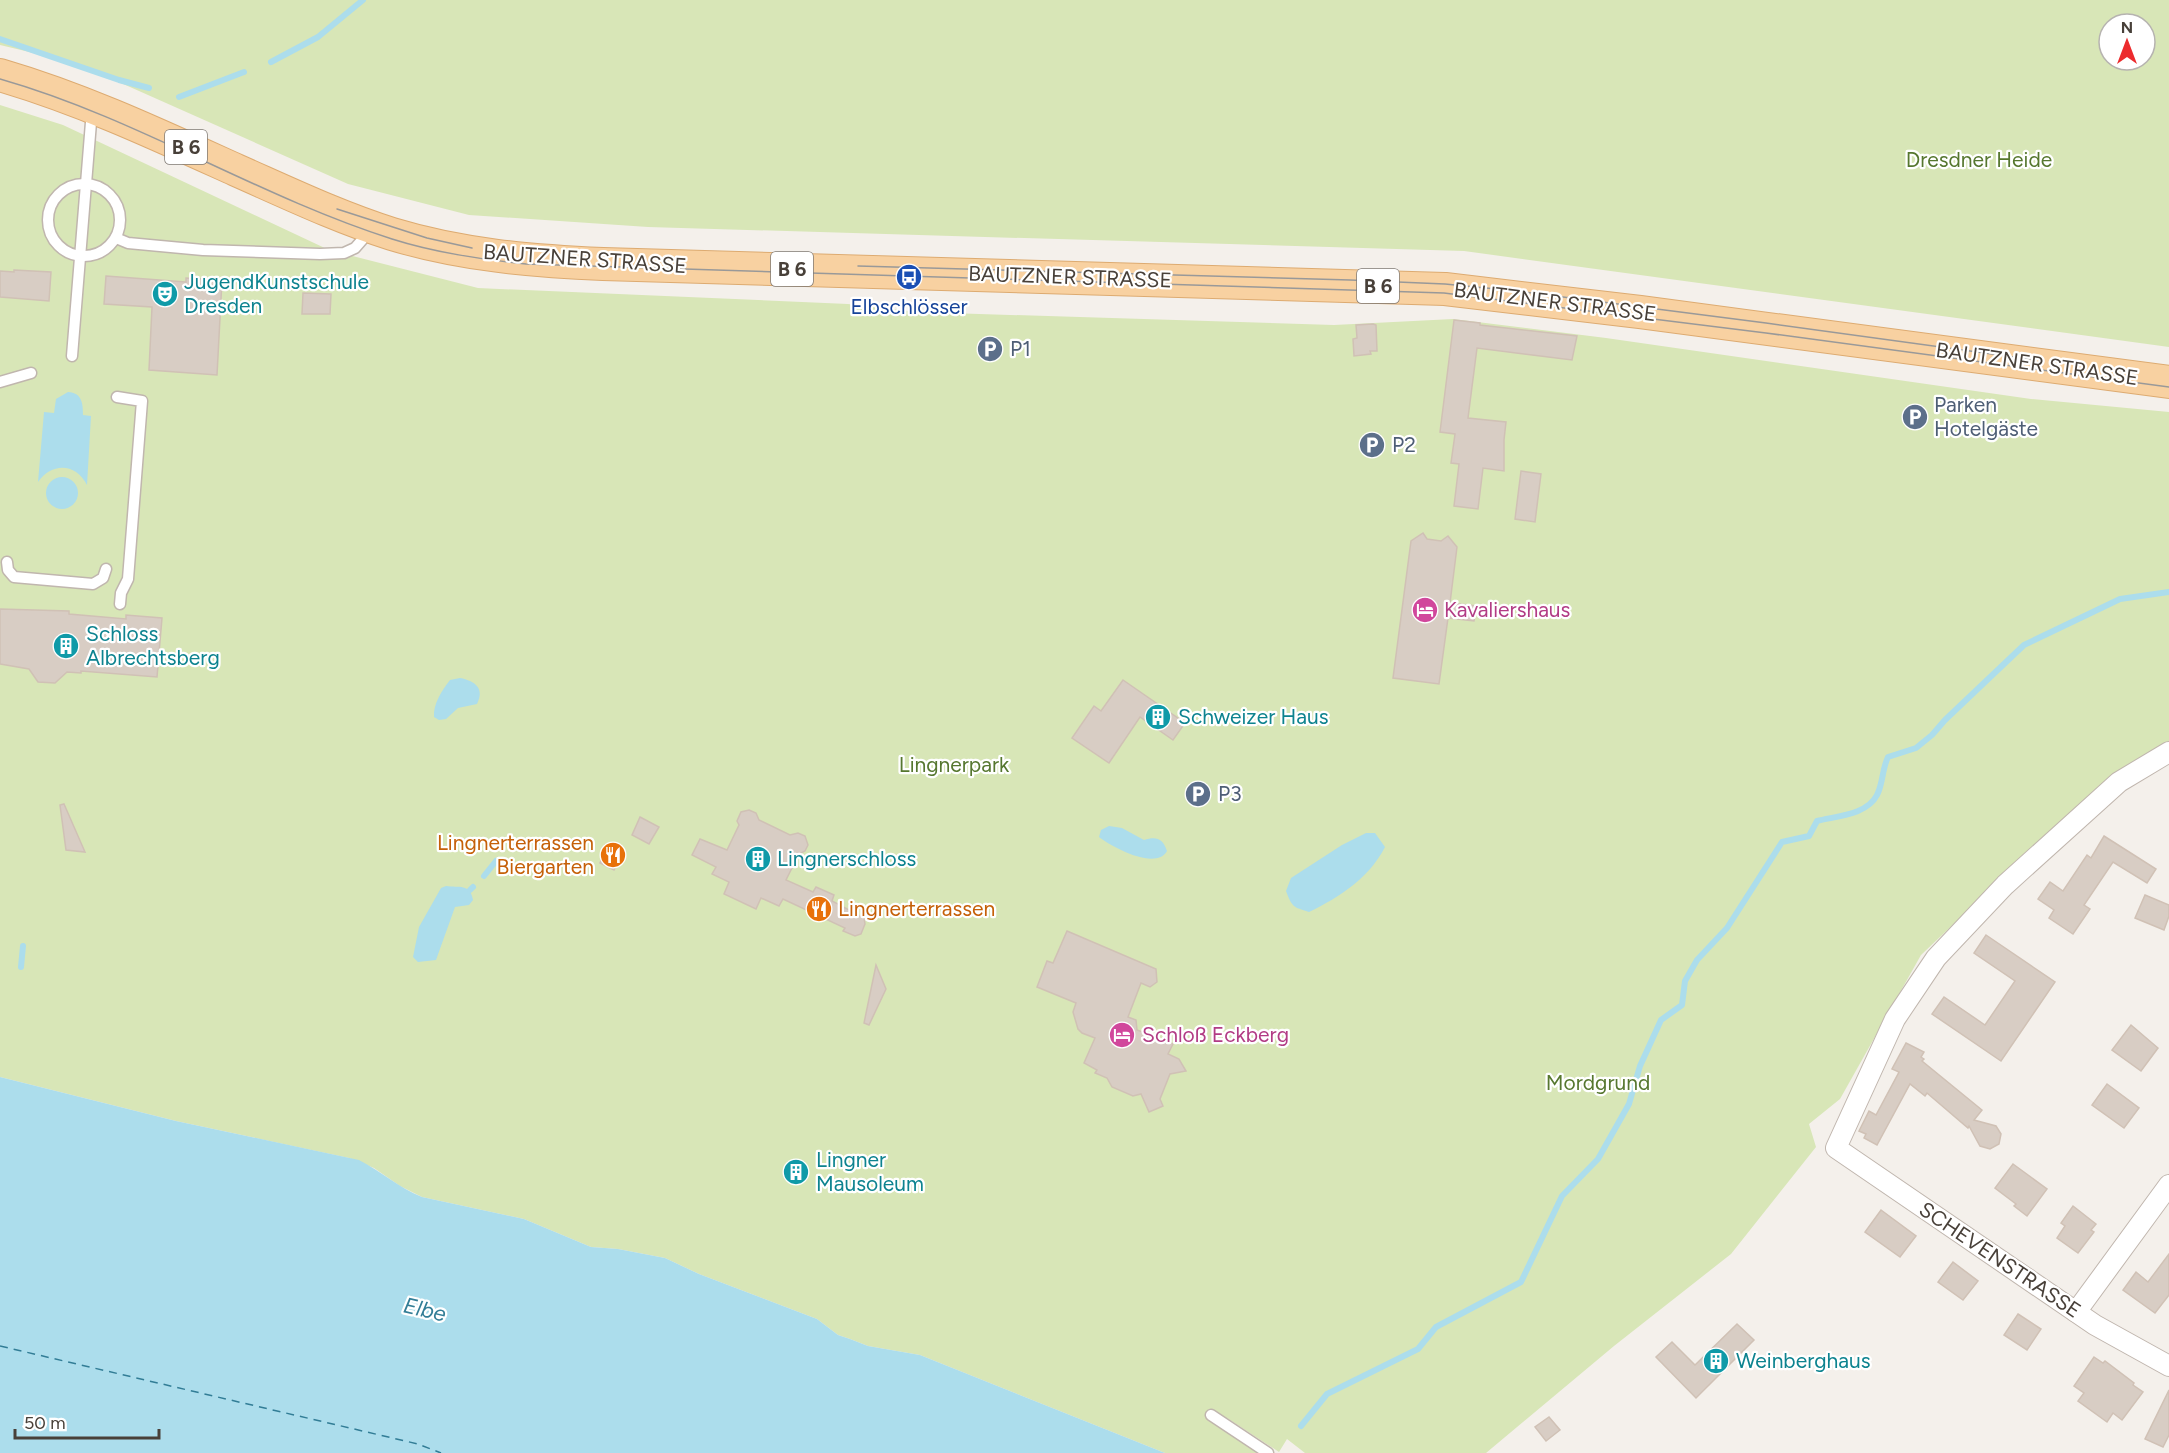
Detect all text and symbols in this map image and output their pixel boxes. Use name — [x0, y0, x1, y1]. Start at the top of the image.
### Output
north arrow — [2097, 12, 2157, 72]
text: N — [2121, 18, 2133, 37]
road number: B 6 — [165, 130, 207, 164]
park label: Dresdner Heide — [1906, 147, 2052, 172]
street label: BAUTZNER STRASSE — [482, 239, 688, 278]
road number: B 6 — [771, 252, 813, 286]
street label: BAUTZNER STRASSE — [968, 260, 1172, 293]
bus stop icon: Elbschlösser — [894, 262, 924, 292]
place label: JugendKunstschule Dresden — [184, 269, 369, 318]
road number: B 6 — [1357, 269, 1399, 303]
street label: BAUTZNER STRASSE — [1452, 277, 1658, 326]
theatre icon: JugendKunstschule Dresden — [150, 279, 180, 309]
place label: Elbschlösser — [850, 294, 968, 319]
parking icon: P1 — [975, 334, 1005, 364]
place label: P1 — [1010, 336, 1031, 361]
street label: BAUTZNER STRASSE — [1934, 337, 2140, 390]
place label: Parken Hotelgäste — [1934, 392, 2038, 441]
parking icon: Parken Hotelgäste — [1900, 402, 1930, 432]
parking icon: P2 — [1357, 430, 1387, 460]
place label: P2 — [1392, 432, 1416, 457]
hotel icon: Kavaliershaus — [1410, 595, 1440, 625]
place label: Kavaliershaus — [1444, 597, 1570, 622]
place label: Schloss Albrechtsberg — [86, 621, 220, 670]
building icon: Schloss Albrechtsberg — [51, 631, 81, 661]
building icon: Schweizer Haus — [1143, 702, 1173, 732]
place label: Schweizer Haus — [1178, 704, 1328, 729]
park label: Lingnerpark — [899, 752, 1010, 777]
parking icon: P3 — [1183, 779, 1213, 809]
place label: P3 — [1218, 781, 1242, 806]
place label: Lingnerterrassen Biergarten — [437, 830, 594, 879]
restaurant icon: Lingnerterrassen Biergarten — [598, 840, 628, 870]
building icon: Lingnerschloss — [743, 844, 773, 874]
place label: Lingnerschloss — [777, 846, 916, 871]
restaurant icon: Lingnerterrassen — [804, 894, 834, 924]
place label: Lingnerterrassen — [838, 896, 995, 921]
hotel icon: Schloß Eckberg — [1107, 1020, 1137, 1050]
place label: Schloß Eckberg — [1142, 1022, 1289, 1047]
park label: Mordgrund — [1546, 1070, 1650, 1095]
place label: Lingner Mausoleum — [816, 1147, 924, 1196]
building icon: Lingner Mausoleum — [781, 1157, 811, 1187]
street label: SCHEVENSTRASSE — [1915, 1196, 2086, 1323]
water label: Elbe — [401, 1292, 449, 1327]
building icon: Weinberghaus — [1701, 1346, 1731, 1376]
place label: Weinberghaus — [1736, 1348, 1871, 1373]
scale bar — [15, 1402, 159, 1440]
text: 50 m — [24, 1412, 66, 1434]

